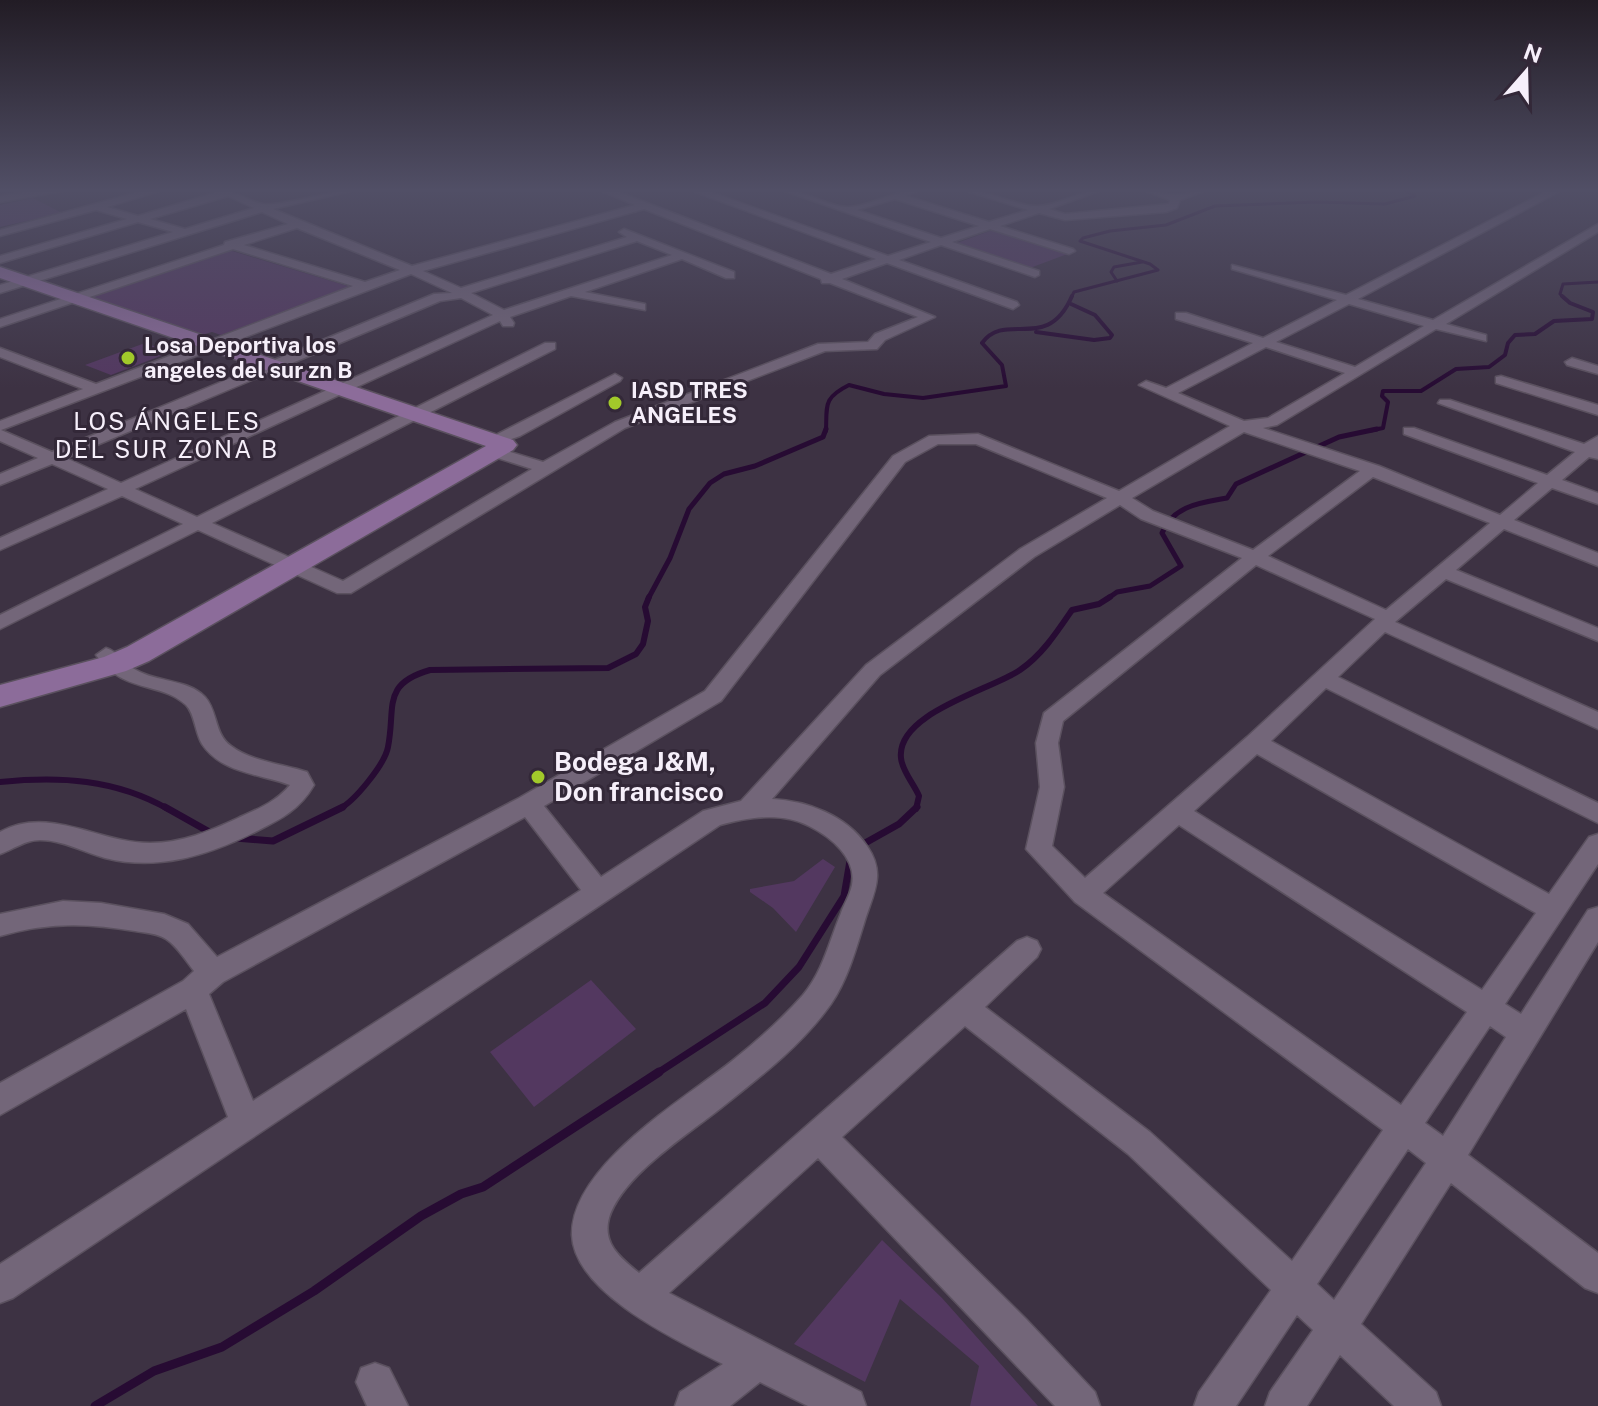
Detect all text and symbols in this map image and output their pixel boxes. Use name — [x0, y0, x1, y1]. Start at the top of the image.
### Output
north arrow — [1486, 32, 1566, 112]
text: N — [1520, 38, 1545, 68]
place label: Losa Deportiva los angeles del sur zn B — [144, 332, 352, 383]
marker: Losa Deportiva los angeles del sur zn B — [119, 349, 137, 367]
place label: IASD TRES ANGELES — [631, 377, 748, 428]
marker: IASD TRES ANGELES — [606, 394, 624, 412]
district label: LOS ÁNGELES DEL SUR ZONA B — [55, 407, 279, 463]
place label: Bodega J&M, Don francisco — [554, 746, 724, 807]
marker: Bodega J&M, Don francisco — [529, 768, 547, 786]

